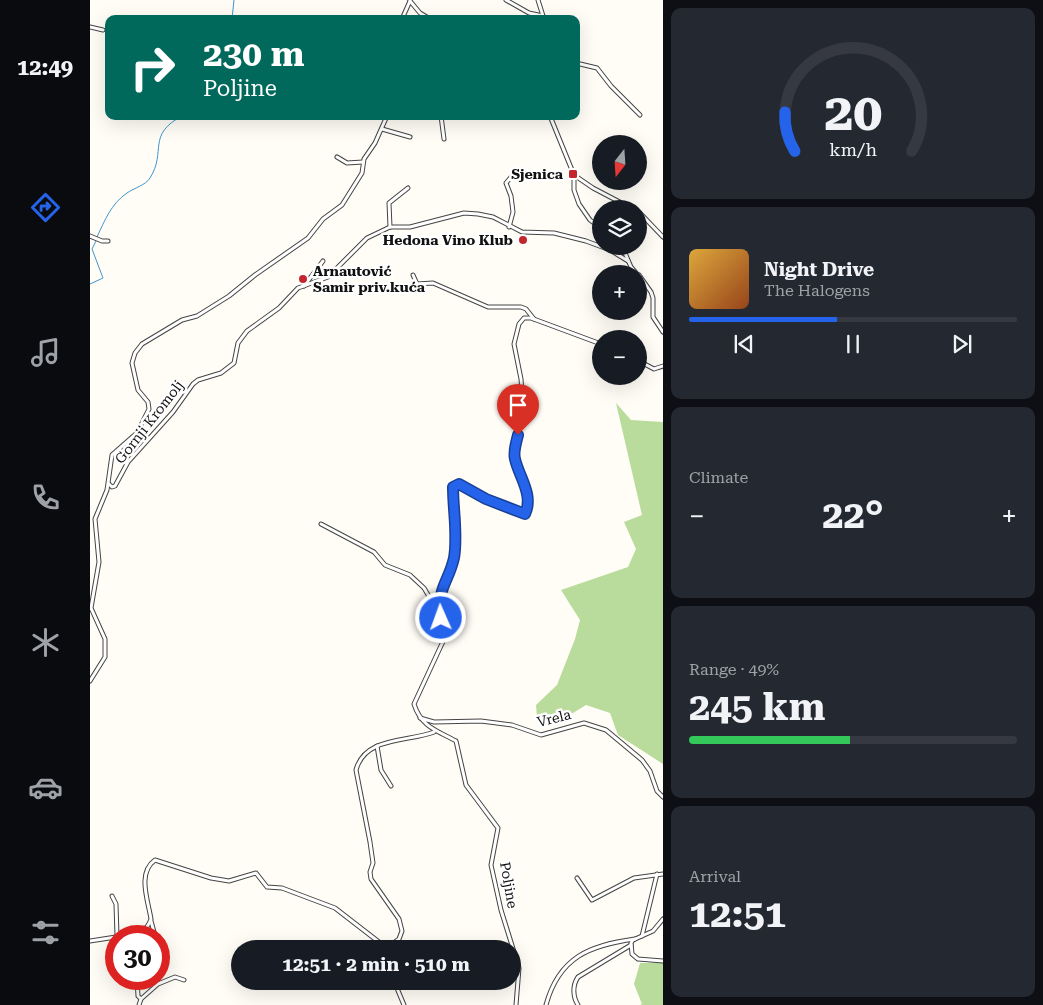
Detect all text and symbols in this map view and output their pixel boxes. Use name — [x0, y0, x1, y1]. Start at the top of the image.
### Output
text: 230 m — [203, 34, 304, 75]
icon: right — [120, 35, 185, 100]
text: 12:49 — [17, 55, 73, 80]
text: Poljine — [203, 76, 277, 101]
text: 20 — [824, 82, 882, 143]
north arrow — [592, 135, 648, 190]
map controls — [592, 135, 647, 385]
text: km/h — [829, 139, 877, 160]
place label: Sjenica — [511, 166, 564, 182]
marker: Sjenica — [567, 168, 579, 180]
icon: directions — [28, 190, 63, 225]
button: layers — [592, 200, 647, 255]
place label: Hedona Vino Klub — [383, 232, 513, 248]
marker: Hedona Vino Klub — [517, 234, 529, 246]
text: Night Drive — [764, 258, 874, 281]
place label: Arnautović Samir priv.kuća — [313, 263, 426, 295]
button: + — [592, 265, 647, 320]
marker: Arnautović Samir priv.kuća — [297, 273, 309, 285]
text: The Halogens — [764, 281, 870, 300]
button: − — [592, 330, 647, 385]
icon: previous — [730, 330, 758, 358]
icon: pause — [839, 330, 867, 358]
icon: next — [948, 330, 976, 358]
icon: music — [28, 335, 63, 370]
street label: Gornji Kromolj — [112, 377, 186, 467]
pin — [497, 384, 539, 435]
icon: arrive — [504, 391, 532, 419]
text: Climate — [689, 468, 748, 487]
icon: phone — [28, 480, 63, 515]
text: 22° — [822, 493, 884, 537]
text: − — [689, 500, 705, 533]
text: + — [1001, 500, 1017, 533]
position arrow — [414, 591, 466, 643]
icon: climate — [28, 625, 63, 660]
text: Range · 49% — [689, 660, 779, 679]
text: 245 km — [689, 685, 825, 729]
street label: Vrela — [535, 706, 573, 730]
icon: car — [28, 770, 63, 805]
street label: Poljine — [497, 860, 521, 910]
text: Arrival — [689, 867, 741, 886]
text: 12:51 — [689, 892, 786, 936]
icon: filters — [28, 915, 63, 950]
speed limit sign: 30 — [105, 925, 170, 990]
text: 12:51 · 2 min · 510 m — [282, 953, 470, 976]

